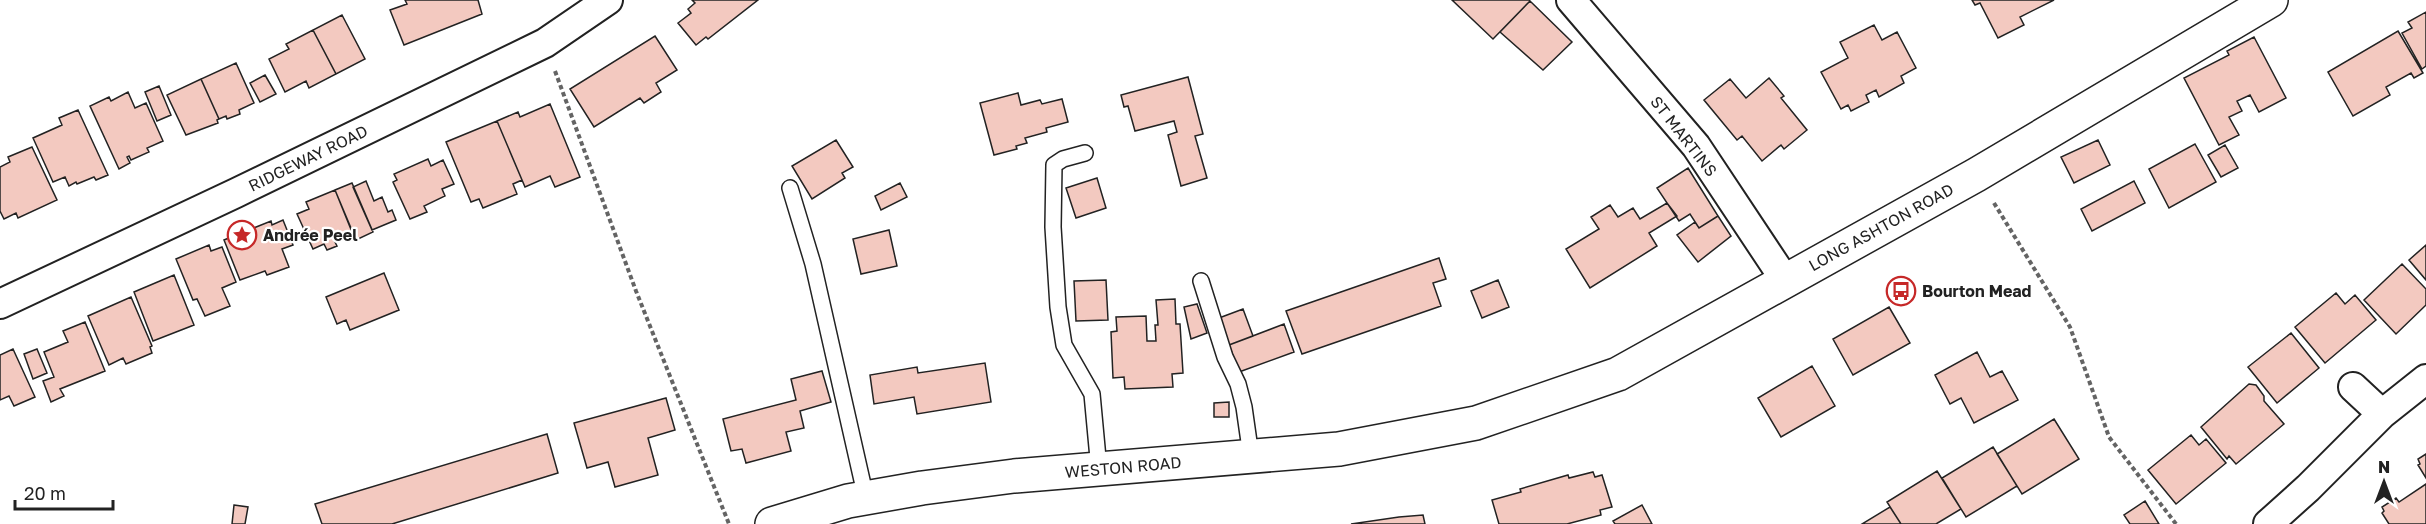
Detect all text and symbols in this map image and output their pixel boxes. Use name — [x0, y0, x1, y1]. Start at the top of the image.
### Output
street label: ST MARTINS — [1646, 92, 1722, 180]
street label: RIDGEWAY ROAD — [245, 120, 371, 196]
street label: LONG ASHTON ROAD — [1805, 179, 1957, 275]
place icon: Andrée Peel — [226, 219, 258, 251]
place label: Andrée Peel — [263, 225, 358, 245]
bus stop icon: Bourton Mead — [1885, 275, 1917, 307]
place label: Bourton Mead — [1922, 281, 2032, 301]
street label: WESTON ROAD — [1064, 452, 1182, 482]
north arrow — [2354, 452, 2414, 512]
text: N — [2378, 457, 2390, 477]
scale bar — [15, 473, 112, 511]
text: 20 m — [24, 482, 66, 504]

